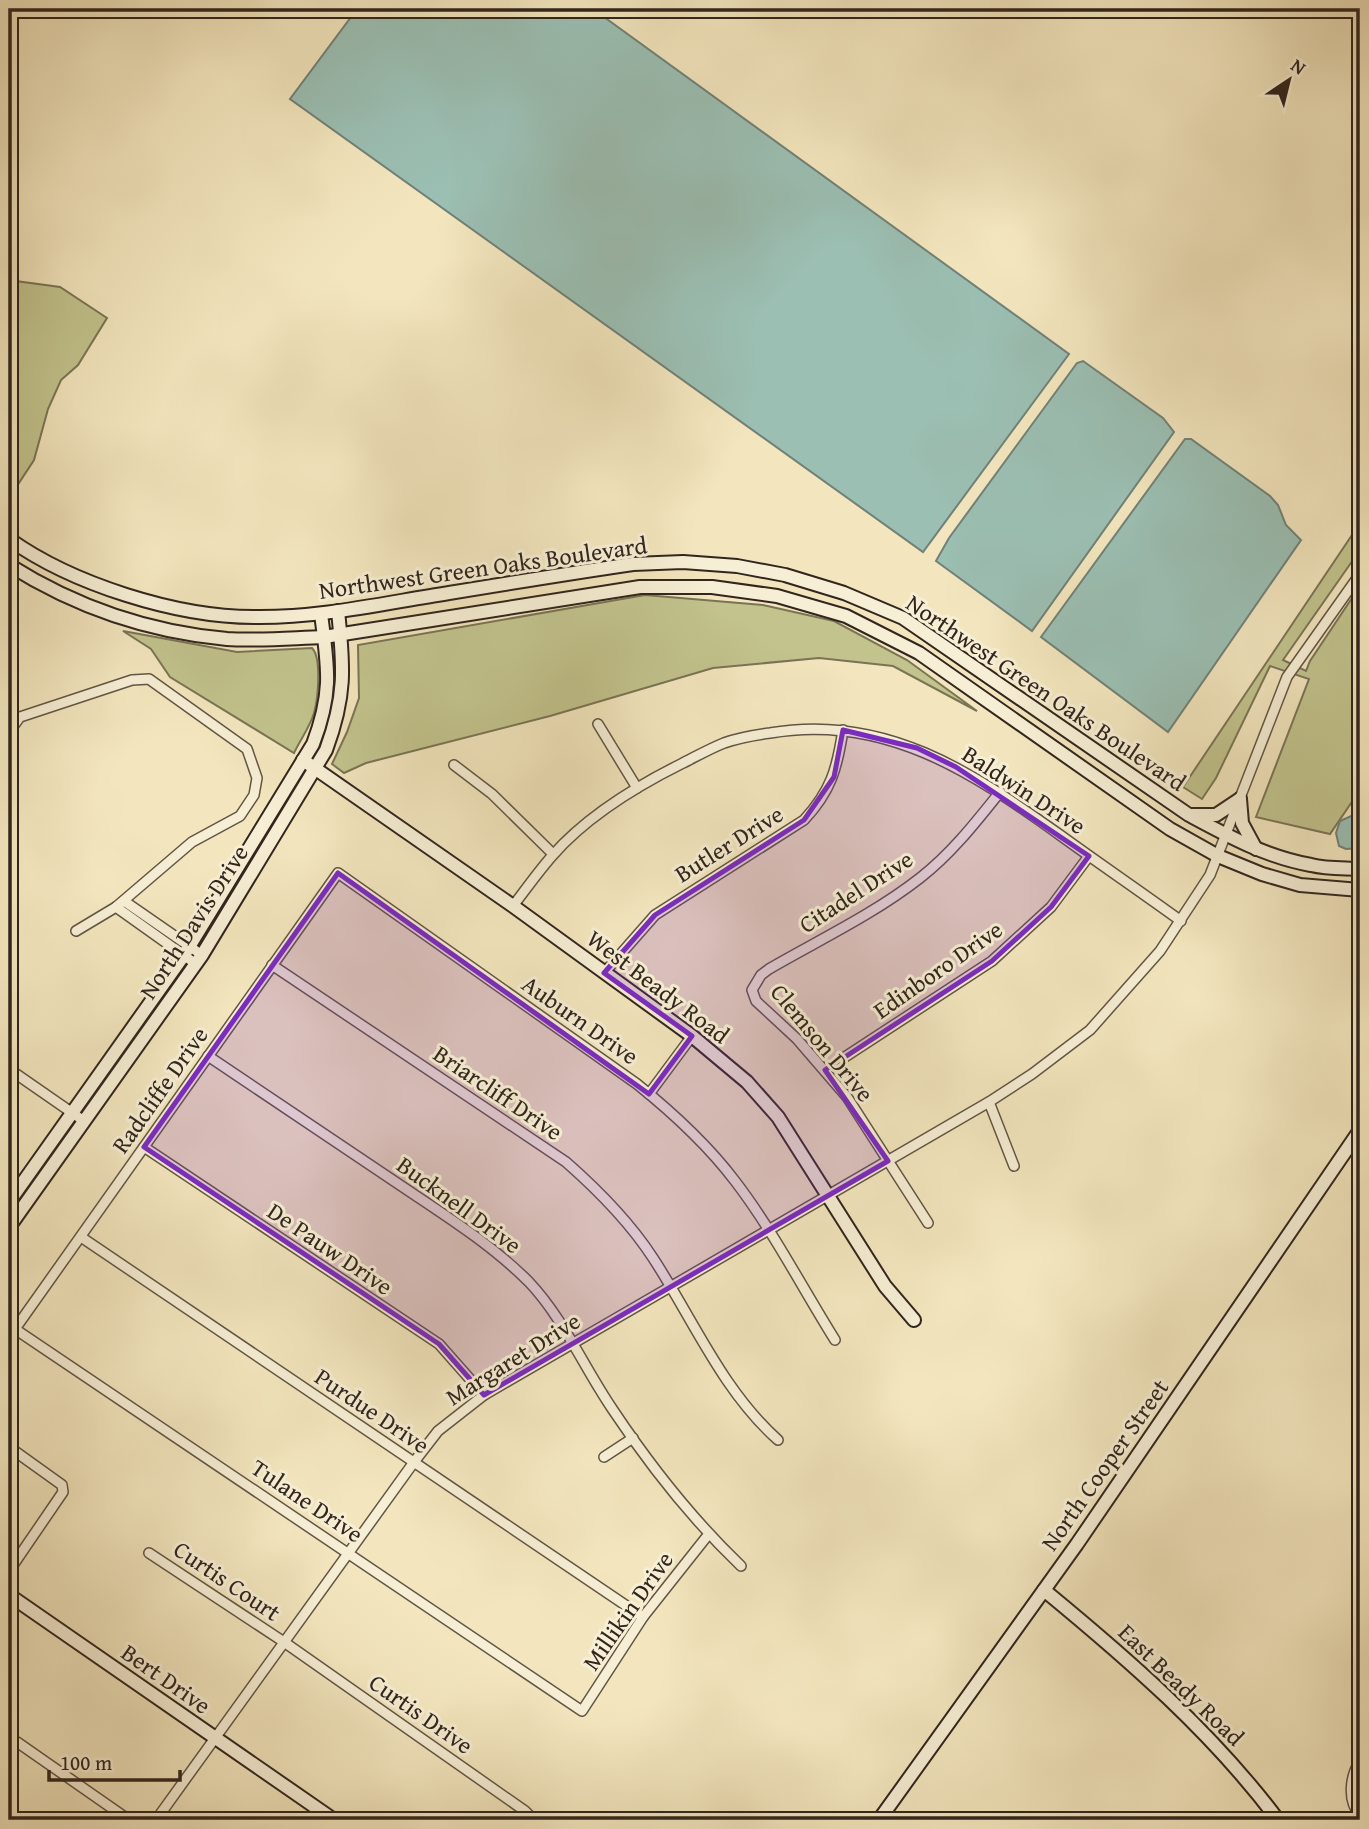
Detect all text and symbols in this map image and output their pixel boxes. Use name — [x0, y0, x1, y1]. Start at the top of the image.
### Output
north arrow — [1254, 46, 1324, 116]
text: N — [1286, 51, 1312, 81]
street label: Northwest Green Oaks Boulevard — [317, 527, 649, 608]
street label: Northwest Green Oaks Boulevard — [899, 586, 1193, 800]
street label: Baldwin Drive — [956, 737, 1093, 843]
street label: Butler Drive — [668, 796, 790, 891]
street label: North Davis Drive — [130, 838, 257, 1006]
street label: Citadel Drive — [792, 842, 920, 942]
street label: Edinboro Drive — [866, 912, 1009, 1027]
street label: West Beady Road — [580, 921, 737, 1052]
street label: Auburn Drive — [515, 966, 646, 1073]
street label: Clemson Drive — [762, 976, 882, 1109]
street label: Radcliffe Drive — [103, 1019, 216, 1160]
street label: Briarcliff Drive — [427, 1036, 570, 1149]
street label: Bucknell Drive — [390, 1147, 529, 1262]
street label: De Pauw Drive — [261, 1194, 400, 1304]
street label: Margaret Drive — [439, 1303, 587, 1414]
street label: Purdue Drive — [308, 1359, 437, 1462]
street label: North Cooper Street — [1032, 1371, 1177, 1558]
street label: Tulane Drive — [244, 1450, 370, 1551]
street label: Curtis Court — [167, 1532, 288, 1630]
street label: Millikin Drive — [574, 1544, 682, 1677]
street label: East Beady Road — [1110, 1615, 1252, 1754]
street label: Bert Drive — [114, 1635, 218, 1722]
street label: Curtis Drive — [362, 1665, 480, 1762]
scale bar — [49, 1738, 180, 1782]
text: 100 m — [60, 1747, 112, 1778]

